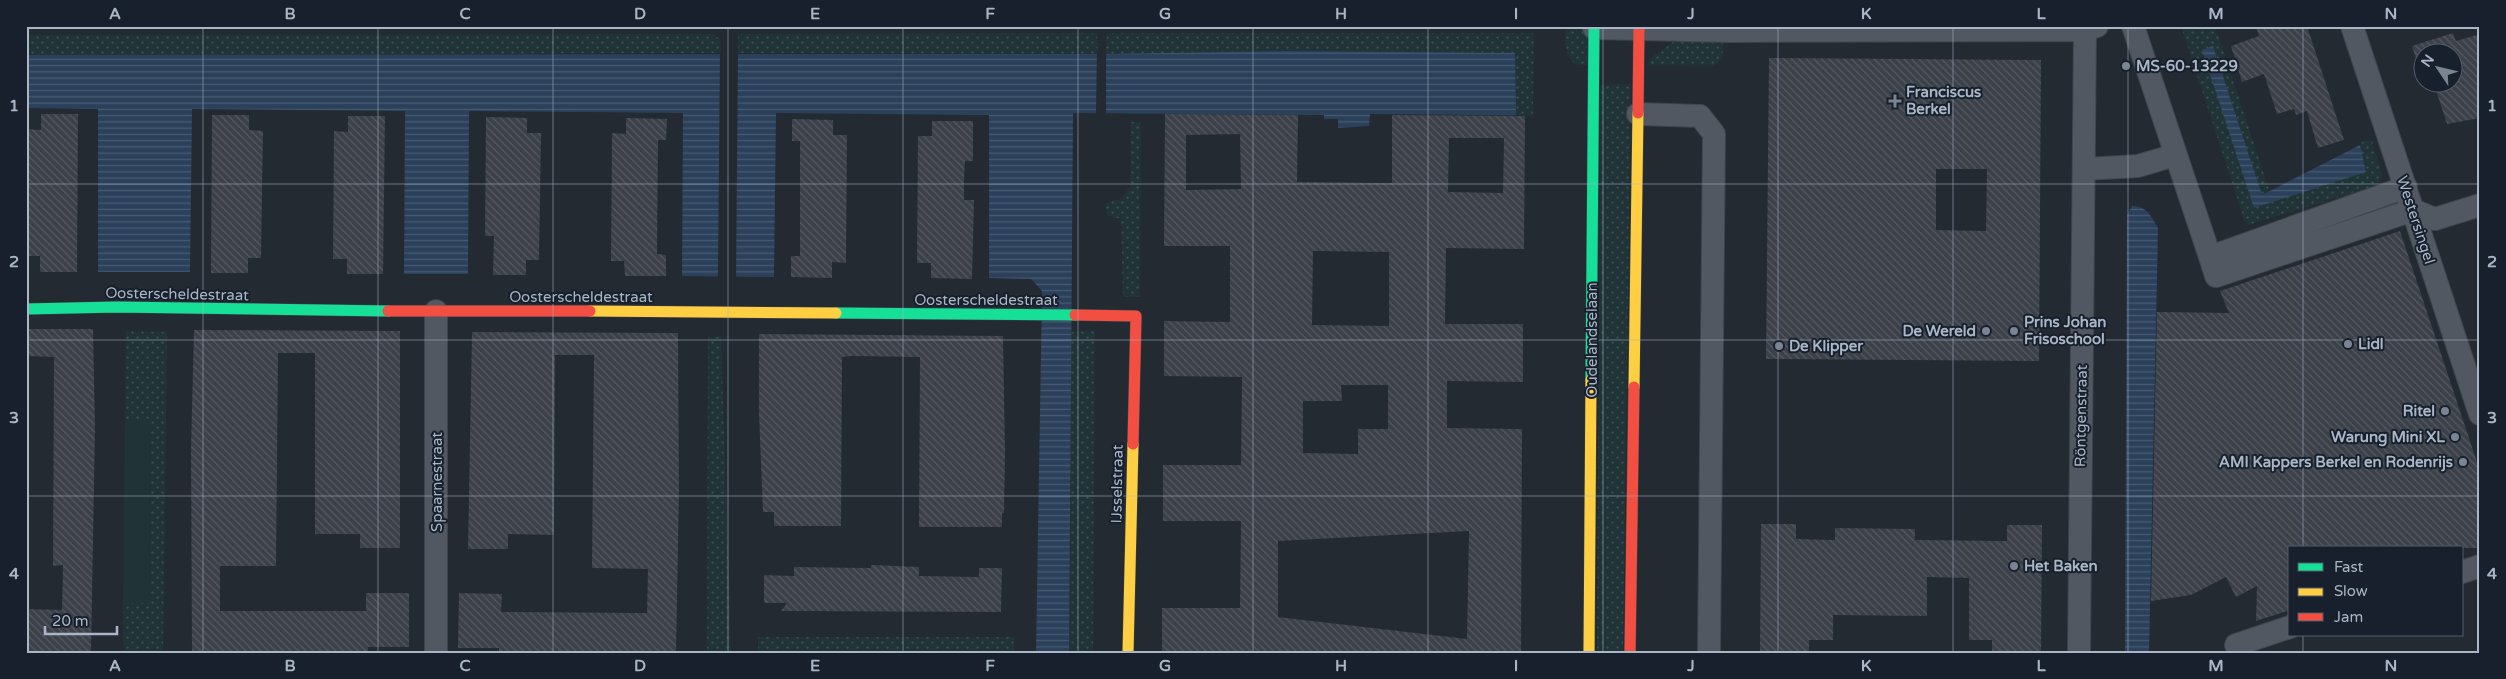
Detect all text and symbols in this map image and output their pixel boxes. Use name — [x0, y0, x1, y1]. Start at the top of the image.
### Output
text: A — [109, 4, 121, 24]
text: B — [284, 4, 296, 24]
text: C — [459, 4, 471, 24]
text: D — [634, 4, 646, 24]
text: E — [810, 4, 820, 24]
text: F — [985, 4, 995, 24]
text: G — [1159, 4, 1171, 24]
text: H — [1335, 4, 1347, 24]
text: I — [1514, 4, 1518, 24]
text: J — [1686, 4, 1695, 24]
text: K — [1861, 4, 1872, 24]
text: L — [2036, 4, 2046, 24]
text: M — [2208, 4, 2224, 24]
text: N — [2385, 4, 2397, 24]
north arrow — [2414, 42, 2464, 92]
text: N — [2418, 51, 2438, 70]
place label: MS-60-13229 — [2136, 57, 2238, 75]
marker: MS-60-13229 — [2120, 60, 2132, 72]
place label: Franciscus Berkel — [1906, 83, 1981, 118]
marker: Franciscus Berkel — [1888, 94, 1902, 108]
text: 1 — [9, 96, 19, 116]
text: 1 — [2487, 96, 2497, 116]
street label: Westersingel — [2393, 174, 2439, 266]
text: 2 — [9, 252, 19, 272]
text: 2 — [2487, 252, 2497, 272]
street label: Oudelandselaan — [1583, 282, 1601, 398]
street label: Oosterscheldestraat — [105, 284, 249, 304]
street label: Oosterscheldestraat — [509, 288, 653, 306]
street label: Oosterscheldestraat — [914, 291, 1058, 309]
place label: Prins Johan Frisoschool — [2024, 313, 2107, 348]
place label: De Wereld — [1902, 322, 1976, 340]
marker: De Wereld — [1980, 325, 1992, 337]
marker: Prins Johan Frisoschool — [2008, 325, 2020, 337]
place label: Lidl — [2358, 335, 2384, 353]
place label: De Klipper — [1789, 337, 1863, 356]
marker: Lidl — [2342, 338, 2354, 350]
marker: De Klipper — [1773, 340, 1785, 352]
street label: Röntgenstraat — [2071, 364, 2091, 467]
place label: Ritel — [2403, 402, 2435, 420]
marker: Ritel — [2439, 405, 2451, 417]
text: 3 — [9, 408, 19, 428]
text: 3 — [2487, 408, 2497, 428]
place label: Warung Mini XL — [2331, 428, 2445, 447]
marker: Warung Mini XL — [2449, 431, 2461, 443]
street label: Spaarnestraat — [428, 432, 446, 532]
street label: IJsselstraat — [1107, 444, 1127, 524]
place label: AMI Kappers Berkel en Rodenrijs — [2219, 453, 2453, 472]
marker: AMI Kappers Berkel en Rodenrijs — [2457, 456, 2469, 468]
legend — [2288, 546, 2464, 636]
place label: Het Baken — [2024, 557, 2098, 575]
text: Fast — [2334, 558, 2364, 576]
marker: Het Baken — [2008, 560, 2020, 572]
text: 4 — [9, 564, 19, 584]
text: 4 — [2487, 564, 2497, 584]
text: Slow — [2334, 582, 2368, 600]
scale bar — [45, 604, 118, 636]
text: Jam — [2334, 608, 2363, 626]
text: 20 m — [52, 612, 89, 630]
text: A — [109, 656, 121, 676]
text: B — [284, 656, 296, 676]
text: C — [459, 656, 471, 676]
text: D — [634, 656, 646, 676]
text: E — [810, 656, 820, 676]
text: F — [985, 656, 995, 676]
text: G — [1159, 656, 1171, 676]
text: H — [1335, 656, 1347, 676]
text: I — [1514, 656, 1518, 676]
text: J — [1686, 656, 1695, 676]
text: K — [1861, 656, 1872, 676]
text: L — [2036, 656, 2046, 676]
text: M — [2208, 656, 2224, 676]
text: N — [2385, 656, 2397, 676]

